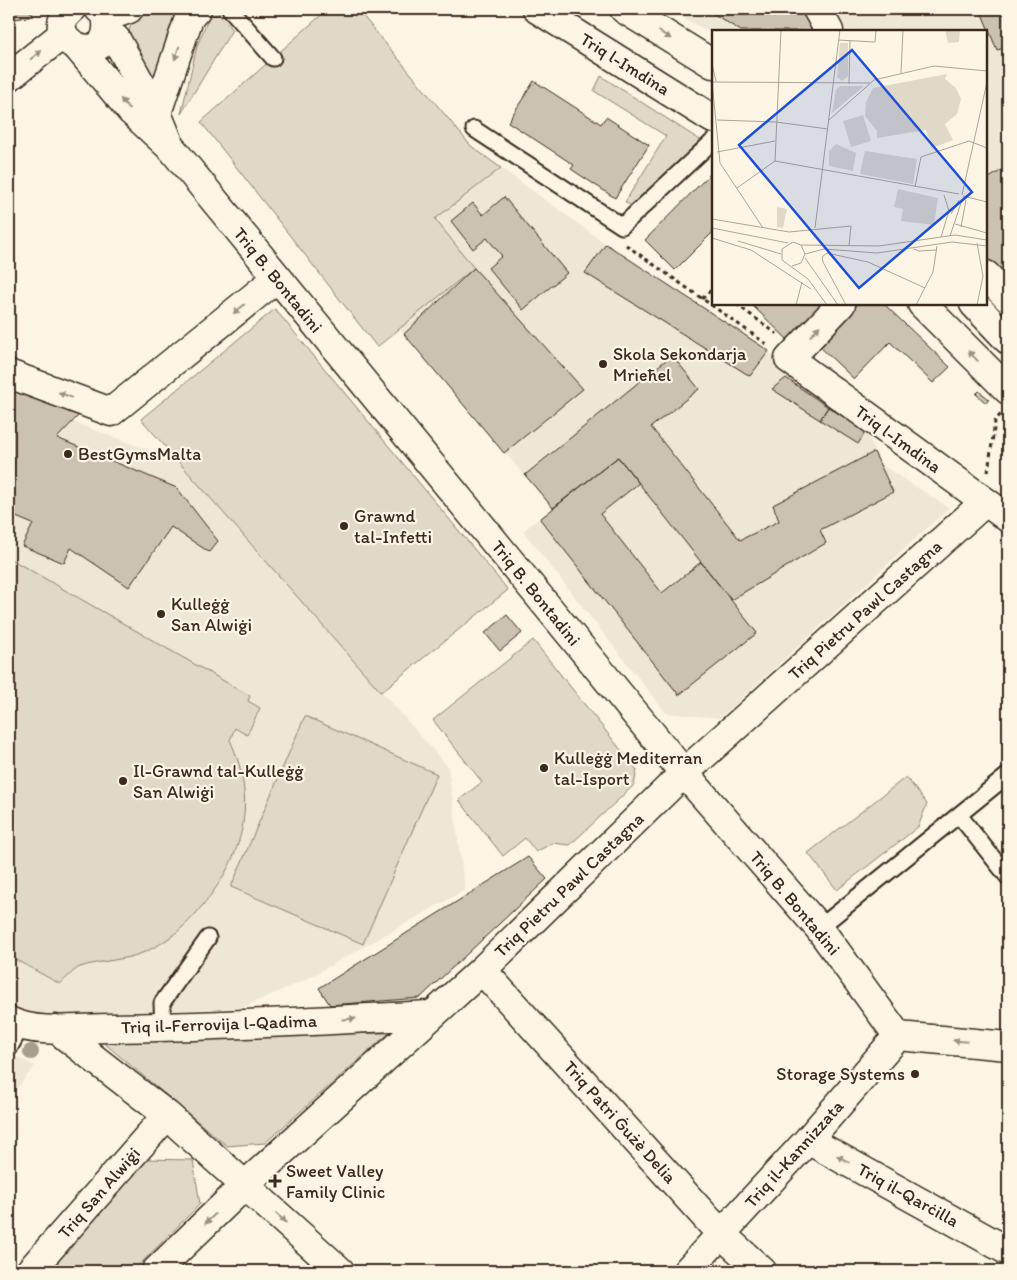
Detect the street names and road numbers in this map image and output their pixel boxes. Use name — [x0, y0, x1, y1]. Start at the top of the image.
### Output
street label: Triq l-Imdina — [576, 28, 674, 100]
street label: Triq B. Bontadini — [229, 223, 327, 337]
street label: Triq l-Imdina — [851, 400, 946, 478]
street label: Triq Pietru Pawl Castagna — [784, 535, 946, 685]
street label: Triq B. Bontadini — [487, 536, 585, 650]
street label: Triq Pietru Pawl Castagna — [490, 808, 648, 962]
street label: Triq B. Bontadini — [745, 846, 845, 960]
street label: Triq il-Ferrovija l-Qadima — [121, 1010, 318, 1038]
street label: Triq Patri Ġużè Delia — [559, 1056, 682, 1189]
street label: Triq il-Kannizzata — [740, 1095, 849, 1212]
street label: Triq San Alwiġi — [53, 1143, 145, 1243]
street label: Triq il-Qarċilla — [854, 1158, 963, 1232]

